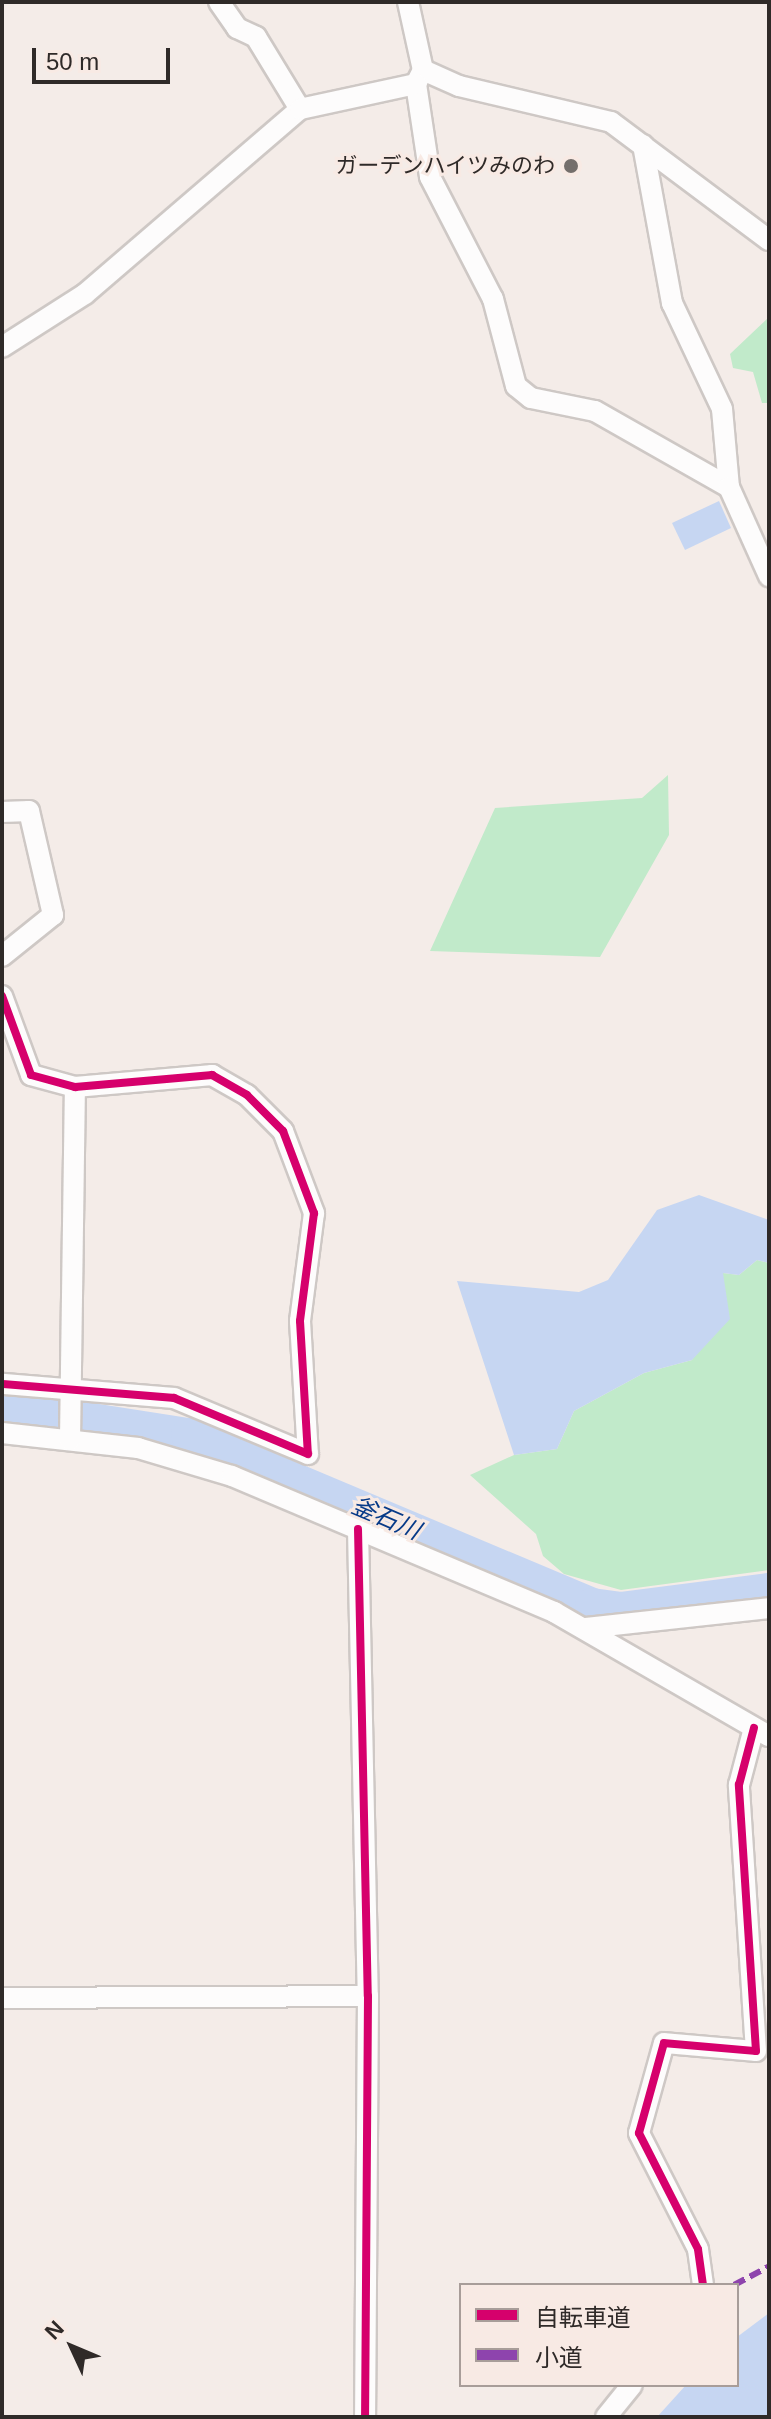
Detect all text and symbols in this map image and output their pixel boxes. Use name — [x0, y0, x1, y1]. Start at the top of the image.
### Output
scale bar — [36, 32, 174, 82]
text: 50 m — [46, 48, 99, 75]
place label: ガーデンハイツみのわ — [335, 153, 555, 179]
marker: ガーデンハイツみのわ — [562, 157, 580, 175]
water label: 釜石川 — [347, 1491, 425, 1545]
legend — [459, 2283, 739, 2387]
text: 自転車道 — [535, 2304, 631, 2331]
north arrow — [32, 2307, 112, 2387]
text: N — [40, 2316, 69, 2344]
text: 小道 — [535, 2344, 583, 2371]

